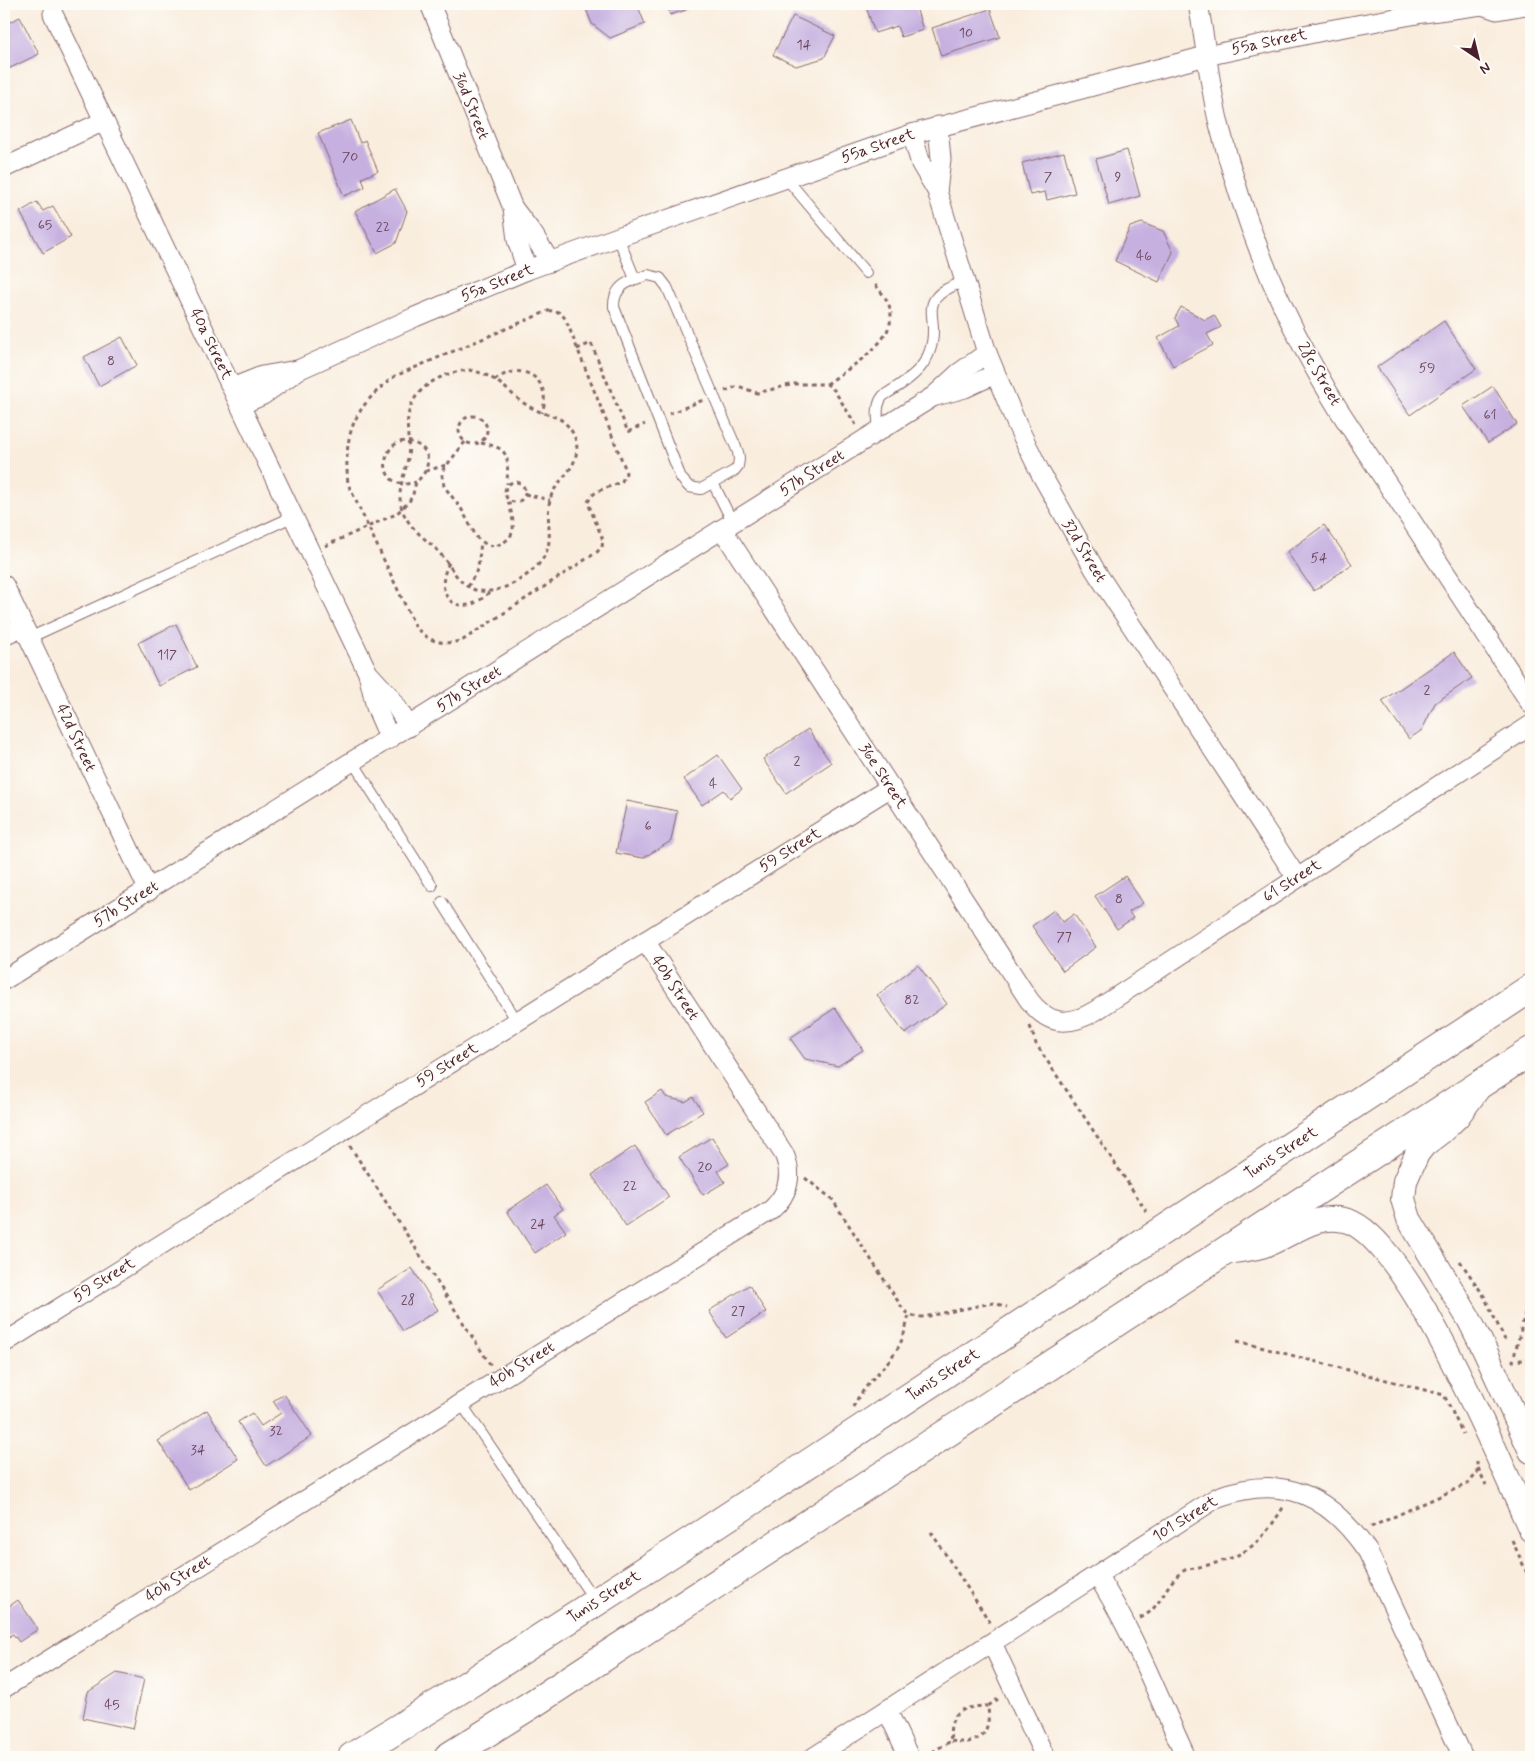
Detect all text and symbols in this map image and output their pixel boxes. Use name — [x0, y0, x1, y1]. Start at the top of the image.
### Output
house number: 10 — [959, 24, 973, 42]
street label: 55a Street — [1229, 24, 1309, 60]
north arrow — [1452, 32, 1502, 82]
house number: 14 — [797, 36, 812, 54]
text: N — [1476, 58, 1494, 78]
street label: 36d Street — [448, 69, 494, 143]
street label: 55a Street — [838, 123, 918, 168]
house number: 70 — [342, 148, 358, 166]
house number: 7 — [1044, 168, 1053, 186]
house number: 9 — [1115, 168, 1122, 186]
house number: 65 — [38, 216, 52, 234]
house number: 22 — [376, 218, 390, 236]
house number: 46 — [1136, 247, 1152, 265]
street label: 55a Street — [458, 259, 537, 307]
street label: 40a Street — [185, 305, 238, 384]
street label: 28c Street — [1292, 338, 1346, 410]
house number: 8 — [107, 352, 115, 370]
house number: 59 — [1419, 359, 1435, 377]
house number: 61 — [1483, 406, 1497, 424]
street label: 57b Street — [776, 445, 848, 501]
street label: 32d Street — [1057, 515, 1111, 587]
house number: 54 — [1311, 549, 1328, 567]
house number: 117 — [157, 646, 177, 664]
street label: 57b Street — [433, 661, 505, 717]
house number: 2 — [1424, 681, 1431, 699]
street label: 42d Street — [51, 701, 101, 775]
street label: 36e Street — [854, 739, 912, 813]
house number: 2 — [794, 752, 801, 770]
house number: 4 — [709, 775, 717, 793]
house number: 6 — [644, 817, 652, 835]
street label: 59 Street — [755, 822, 825, 877]
street label: 61 Street — [1259, 854, 1326, 908]
street label: 57b Street — [90, 876, 162, 932]
house number: 8 — [1115, 890, 1123, 908]
house number: 77 — [1056, 928, 1072, 946]
street label: 40b Street — [646, 951, 704, 1025]
house number: 82 — [904, 991, 920, 1009]
street label: 59 Street — [412, 1037, 482, 1092]
street label: Tunis Street — [1240, 1121, 1322, 1185]
house number: 20 — [698, 1158, 712, 1176]
house number: 22 — [623, 1177, 637, 1195]
house number: 24 — [530, 1215, 546, 1233]
street label: 59 Street — [69, 1252, 139, 1307]
house number: 28 — [401, 1291, 415, 1309]
house number: 27 — [731, 1302, 745, 1320]
street label: 40b Street — [485, 1337, 559, 1393]
street label: Tunis Street — [902, 1343, 984, 1407]
house number: 32 — [269, 1422, 283, 1440]
house number: 34 — [191, 1441, 206, 1459]
street label: 101 Street — [1149, 1491, 1222, 1547]
street label: 40b Street — [141, 1551, 215, 1607]
street label: Tunis Street — [563, 1565, 645, 1629]
house number: 45 — [104, 1696, 120, 1714]

